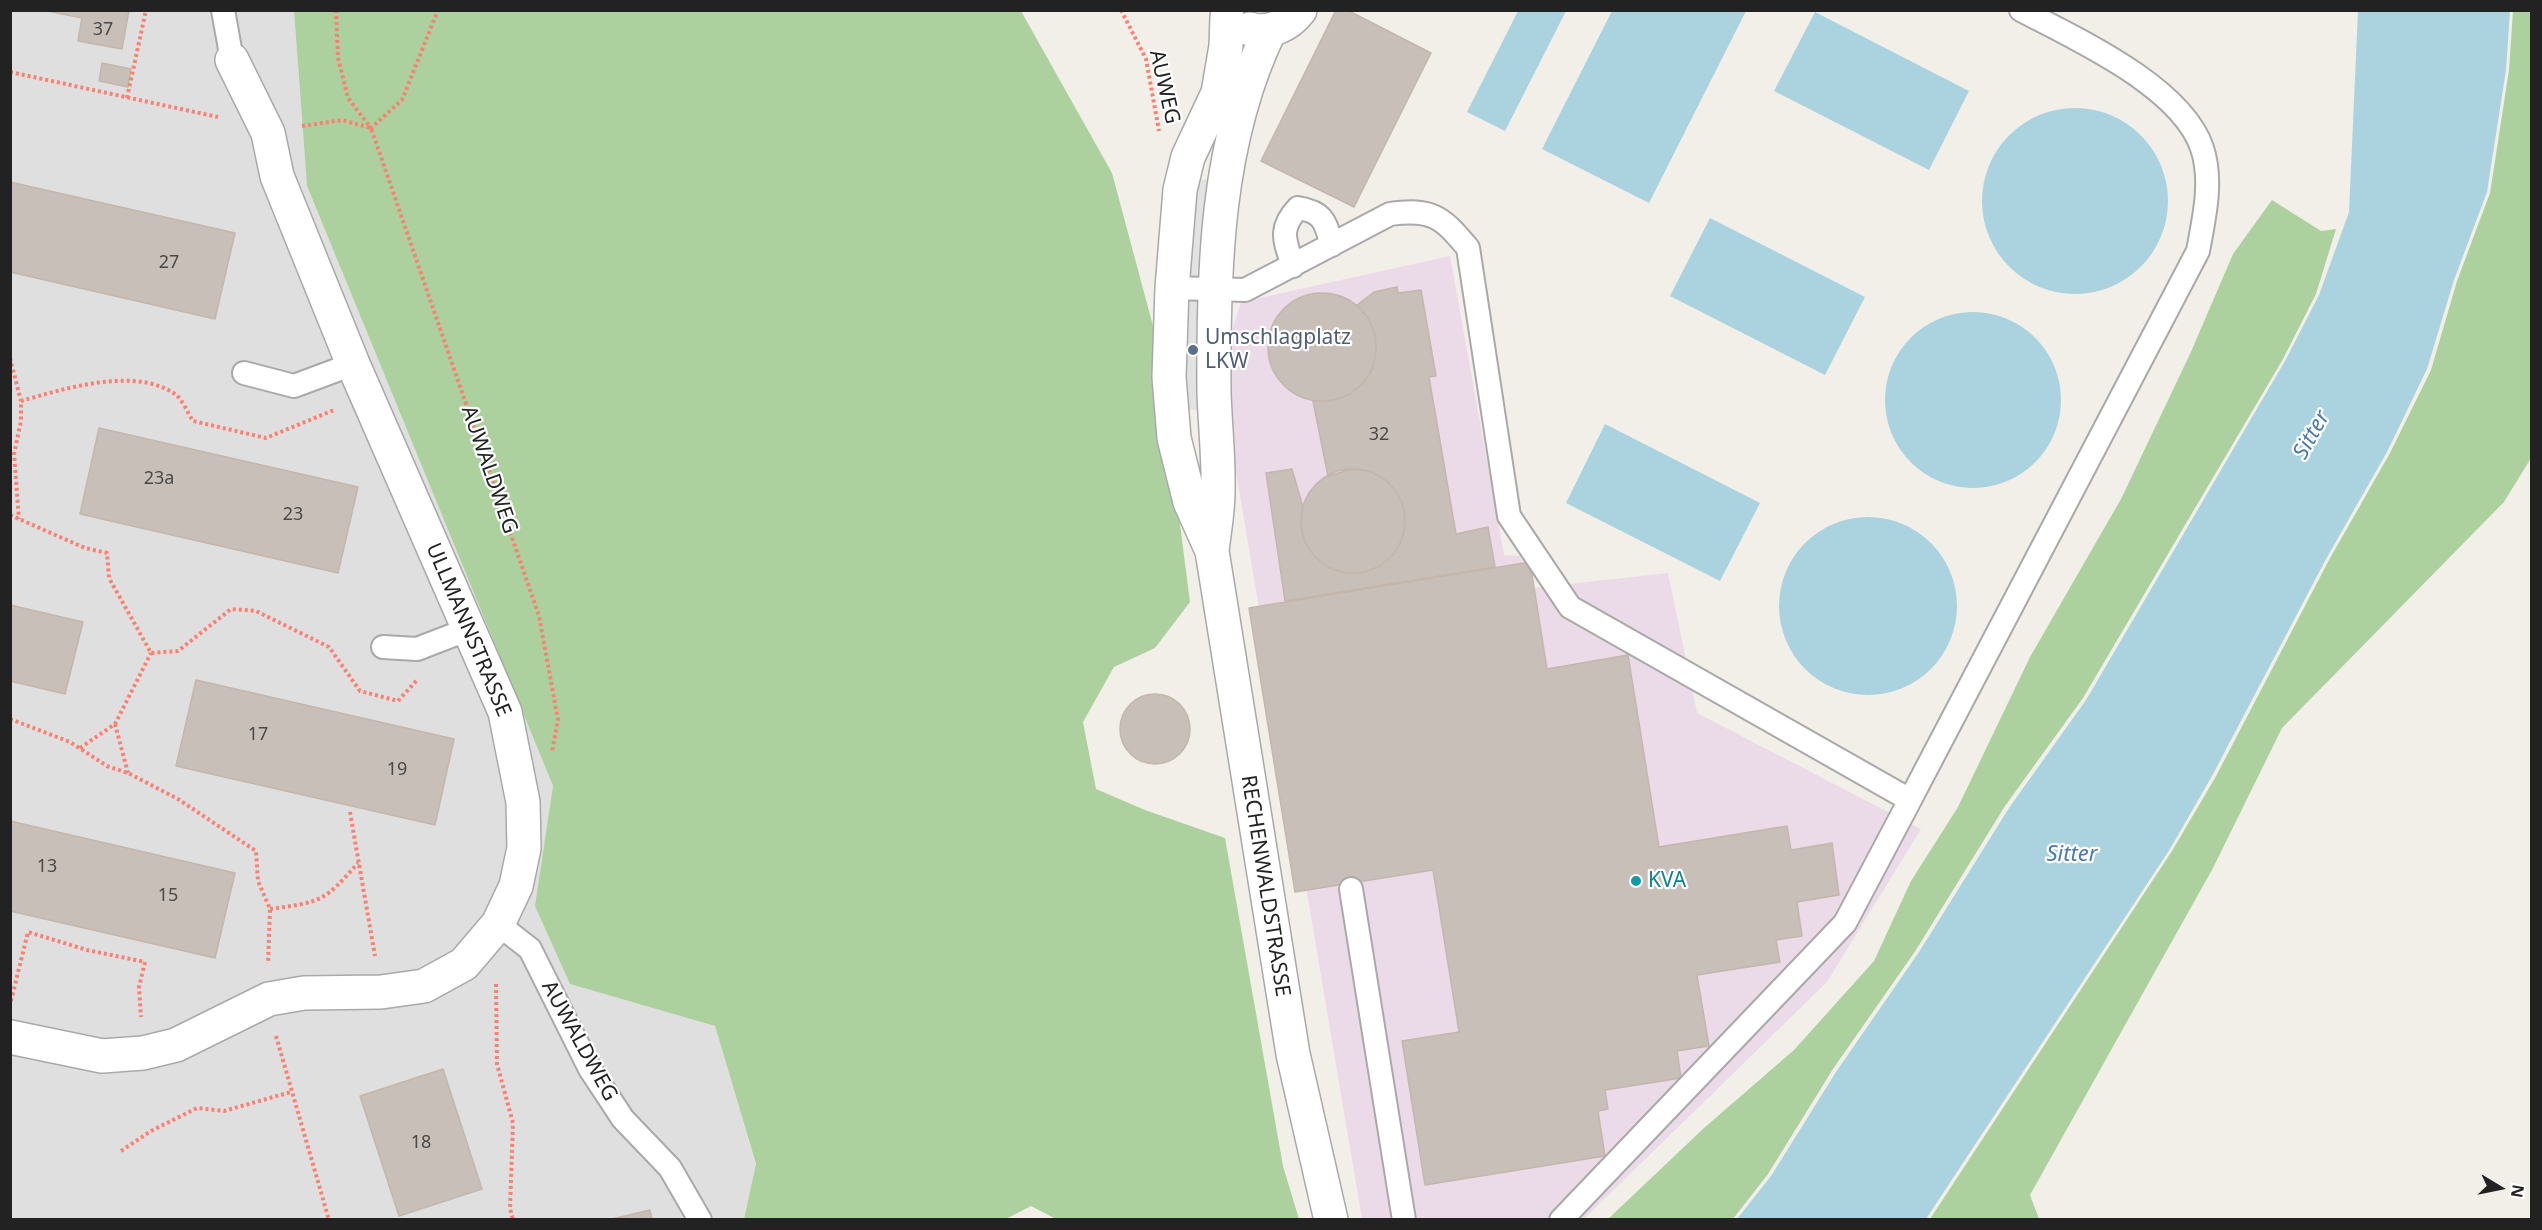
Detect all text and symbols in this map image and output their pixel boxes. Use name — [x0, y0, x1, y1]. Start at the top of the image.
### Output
house number: 37 — [93, 19, 113, 41]
street label: AUWEG — [1143, 47, 1185, 127]
house number: 27 — [159, 252, 179, 274]
place label: Umschlagplatz LKW — [1205, 325, 1351, 375]
marker: Umschlagplatz LKW — [1186, 343, 1200, 357]
street label: AUWALDWEG — [455, 403, 523, 537]
water label: Sitter — [2288, 406, 2336, 464]
house number: 32 — [1369, 424, 1389, 446]
house number: 23a — [144, 468, 174, 490]
house number: 23 — [283, 504, 303, 526]
street label: ULLMANNSTRASSE — [420, 539, 516, 721]
house number: 17 — [248, 724, 268, 746]
house number: 19 — [387, 759, 407, 781]
street label: RECHENWALDSTRASSE — [1235, 773, 1295, 999]
water label: Sitter — [2046, 842, 2098, 868]
house number: 13 — [37, 856, 57, 878]
place label: KVA — [1648, 868, 1686, 894]
marker: KVA — [1629, 874, 1643, 888]
house number: 15 — [158, 885, 178, 907]
street label: AUWALDWEG — [536, 977, 622, 1105]
house number: 18 — [411, 1132, 431, 1154]
north arrow — [2470, 1158, 2530, 1218]
text: N — [2506, 1183, 2530, 1199]

